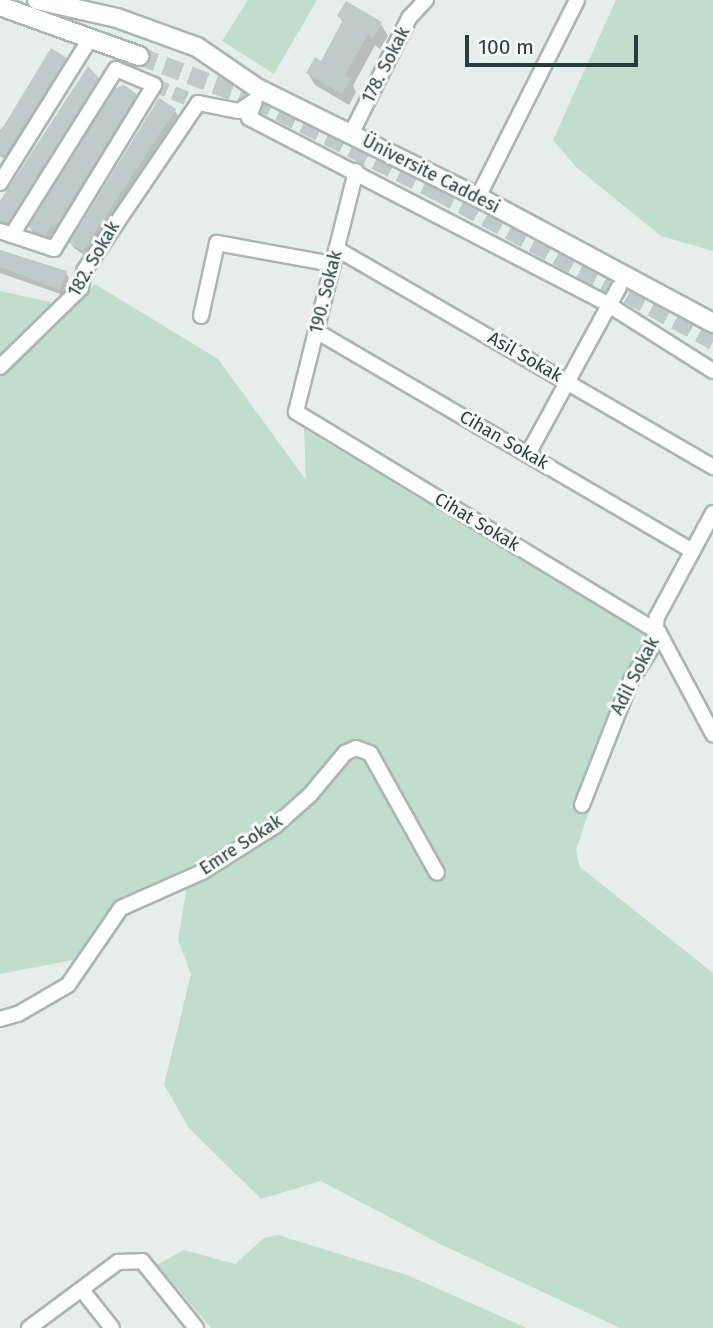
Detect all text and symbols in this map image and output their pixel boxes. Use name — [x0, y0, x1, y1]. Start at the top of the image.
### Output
scale bar — [468, 21, 641, 65]
street label: 178. Sokak — [358, 23, 414, 107]
text: 100 m — [478, 34, 534, 60]
street label: Üniversite Caddesi — [359, 130, 503, 218]
street label: 182. Sokak — [64, 217, 124, 301]
street label: 190. Sokak — [305, 248, 347, 336]
street label: Asil Sokak — [484, 327, 566, 387]
street label: Cihan Sokak — [456, 406, 552, 474]
street label: Cihat Sokak — [431, 488, 523, 556]
street label: Adil Sokak — [606, 633, 664, 719]
street label: Emre Sokak — [196, 810, 286, 880]

